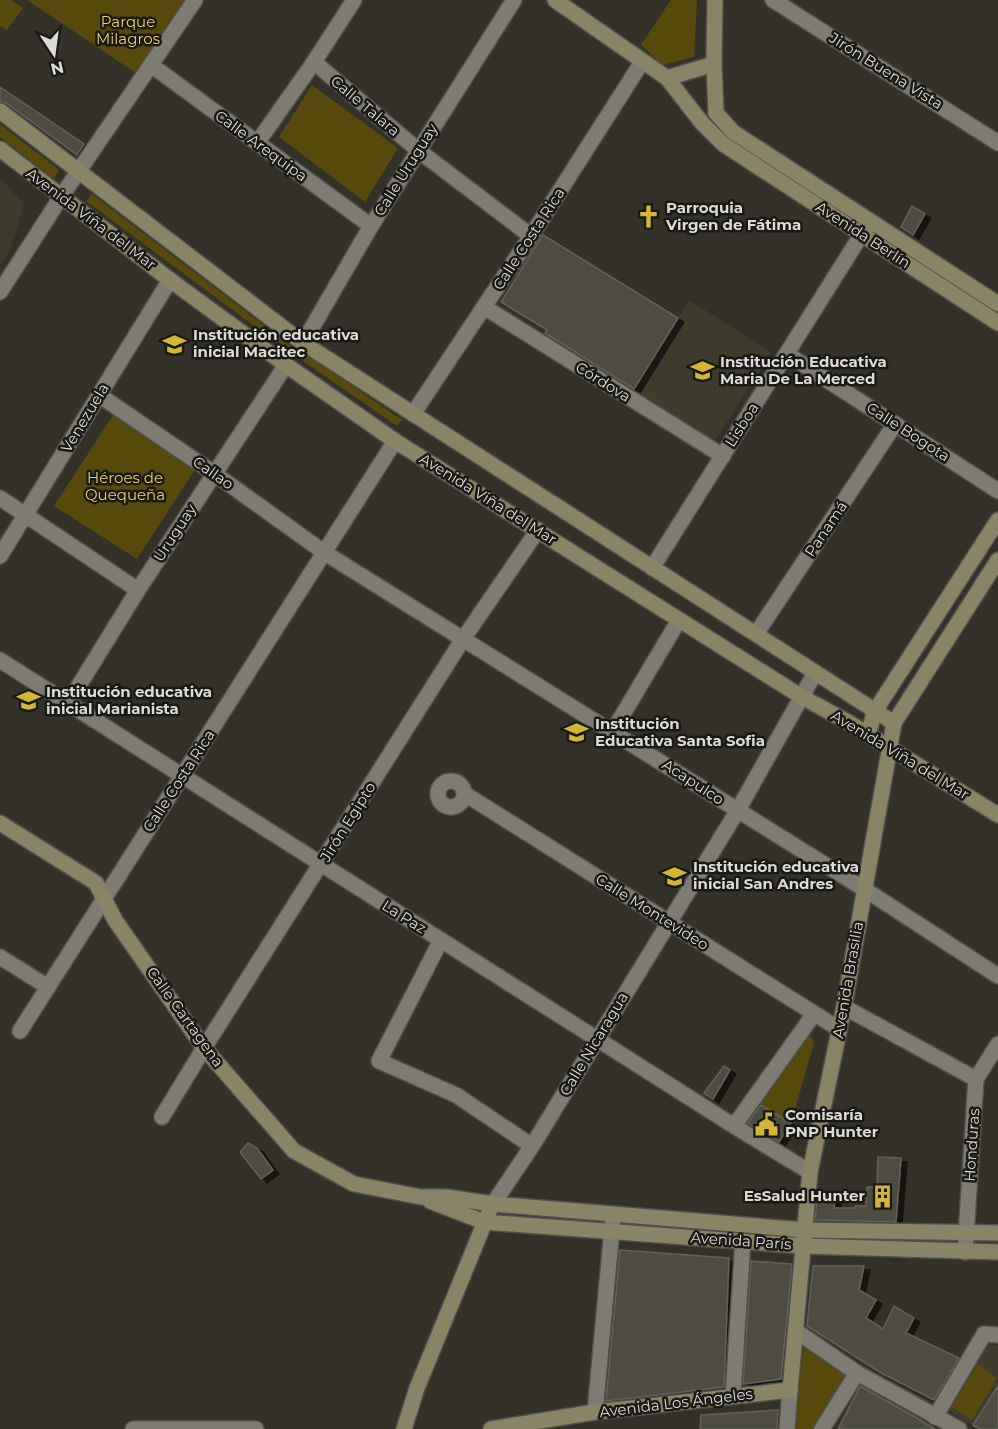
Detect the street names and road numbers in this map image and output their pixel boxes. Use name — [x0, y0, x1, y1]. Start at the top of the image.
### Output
street label: Jirón Buena Vista — [825, 27, 947, 113]
street label: Calle Talara — [327, 71, 404, 140]
street label: Calle Arequipa — [211, 106, 311, 185]
street label: Calle Uruguay — [370, 119, 442, 219]
street label: Avenida Viña del Mar — [22, 163, 160, 274]
street label: Calle Costa Rica — [488, 184, 569, 293]
street label: Avenida Berlín — [812, 197, 914, 272]
street label: Córdova — [572, 357, 634, 406]
street label: Venezuela — [56, 380, 113, 456]
street label: Calle Bogota — [863, 398, 953, 466]
street label: Lisboa — [721, 399, 763, 450]
street label: Avenida Viña del Mar — [416, 449, 560, 548]
street label: Callao — [189, 452, 237, 493]
street label: Panamá — [800, 497, 851, 560]
street label: Uruguay — [149, 500, 201, 565]
street label: Avenida Viña del Mar — [828, 706, 973, 803]
street label: Calle Costa Rica — [138, 726, 219, 835]
street label: Acapulco — [659, 755, 728, 809]
street label: Jirón Egipto — [315, 778, 380, 866]
street label: Calle Montevideo — [592, 869, 712, 954]
street label: La Paz — [379, 896, 430, 938]
street label: Avenida Brasilia — [828, 920, 867, 1040]
street label: Calle Cartagena — [143, 963, 228, 1070]
street label: Calle Nicaragua — [555, 989, 632, 1099]
street label: Honduras — [959, 1108, 984, 1182]
street label: Avenida París — [690, 1227, 792, 1254]
street label: Avenida Los Ángeles — [598, 1384, 754, 1421]

